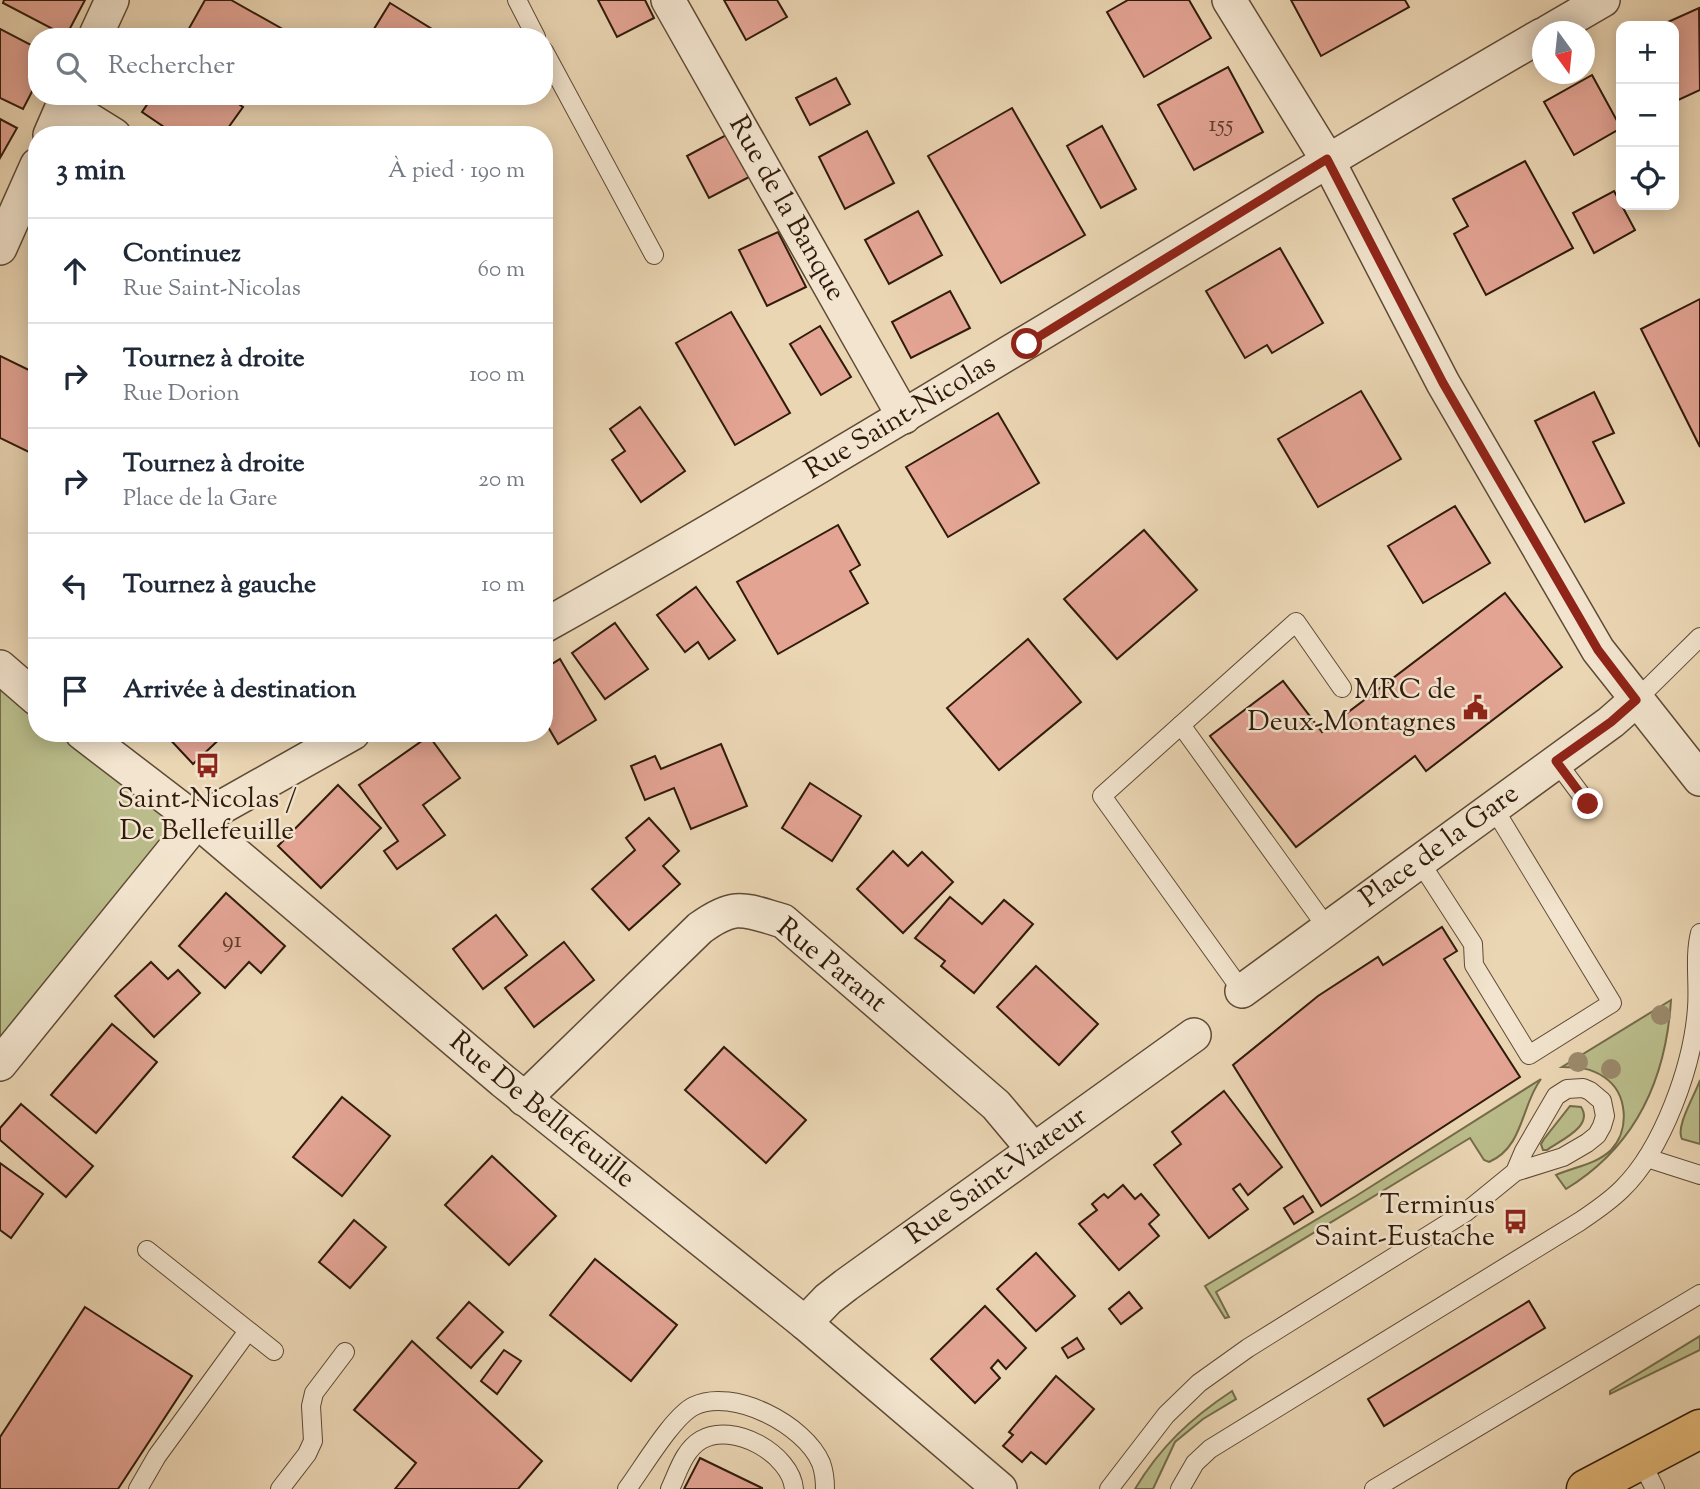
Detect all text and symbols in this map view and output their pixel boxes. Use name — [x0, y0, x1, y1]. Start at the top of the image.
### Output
north arrow — [1532, 21, 1595, 84]
map controls — [1616, 21, 1679, 210]
button: + — [1616, 21, 1679, 84]
search box — [28, 28, 553, 105]
icon: search — [52, 48, 90, 86]
text: Rechercher — [108, 48, 235, 85]
button: − — [1616, 84, 1679, 147]
house number: 155 — [1209, 108, 1233, 142]
street label: Rue de la Banque — [718, 109, 855, 309]
button: locate — [1616, 147, 1679, 210]
text: 3 min — [56, 150, 126, 193]
text: À pied · 190 m — [388, 155, 525, 188]
text: Continuez — [123, 236, 241, 273]
icon: ahead — [56, 252, 94, 290]
text: 60 m — [477, 254, 525, 287]
text: Rue Saint-Nicolas — [123, 273, 301, 306]
route start — [1011, 328, 1042, 359]
text: Tournez à droite — [123, 341, 305, 378]
street label: Rue Saint-Nicolas — [797, 345, 1004, 490]
icon: right — [56, 357, 94, 395]
text: 100 m — [469, 359, 525, 392]
text: Rue Dorion — [123, 378, 240, 411]
text: Tournez à droite — [123, 446, 305, 483]
icon: right — [56, 462, 94, 500]
text: 20 m — [478, 464, 525, 497]
text: Place de la Gare — [123, 483, 277, 516]
icon: left — [56, 567, 94, 605]
text: Tournez à gauche — [123, 567, 316, 604]
text: 10 m — [481, 569, 525, 602]
place label: MRC de Deux-Montagnes — [1247, 671, 1456, 743]
icon: arrive — [56, 672, 94, 710]
text: Arrivée à destination — [123, 672, 356, 709]
public building icon: MRC de Deux-Montagnes — [1462, 693, 1490, 721]
bus stop icon: Saint-Nicolas / De Bellefeuille — [193, 752, 221, 780]
street label: Place de la Gare — [1352, 775, 1528, 918]
place label: Saint-Nicolas / De Bellefeuille — [117, 780, 297, 852]
route end — [1572, 788, 1603, 819]
street label: Rue Parant — [767, 909, 895, 1023]
house number: 91 — [222, 924, 242, 958]
street label: Rue De Bellefeuille — [440, 1023, 643, 1199]
street label: Rue Saint-Viateur — [898, 1097, 1096, 1255]
place label: Terminus Saint-Eustache — [1314, 1186, 1495, 1258]
bus stop icon: Terminus Saint-Eustache — [1501, 1208, 1529, 1236]

